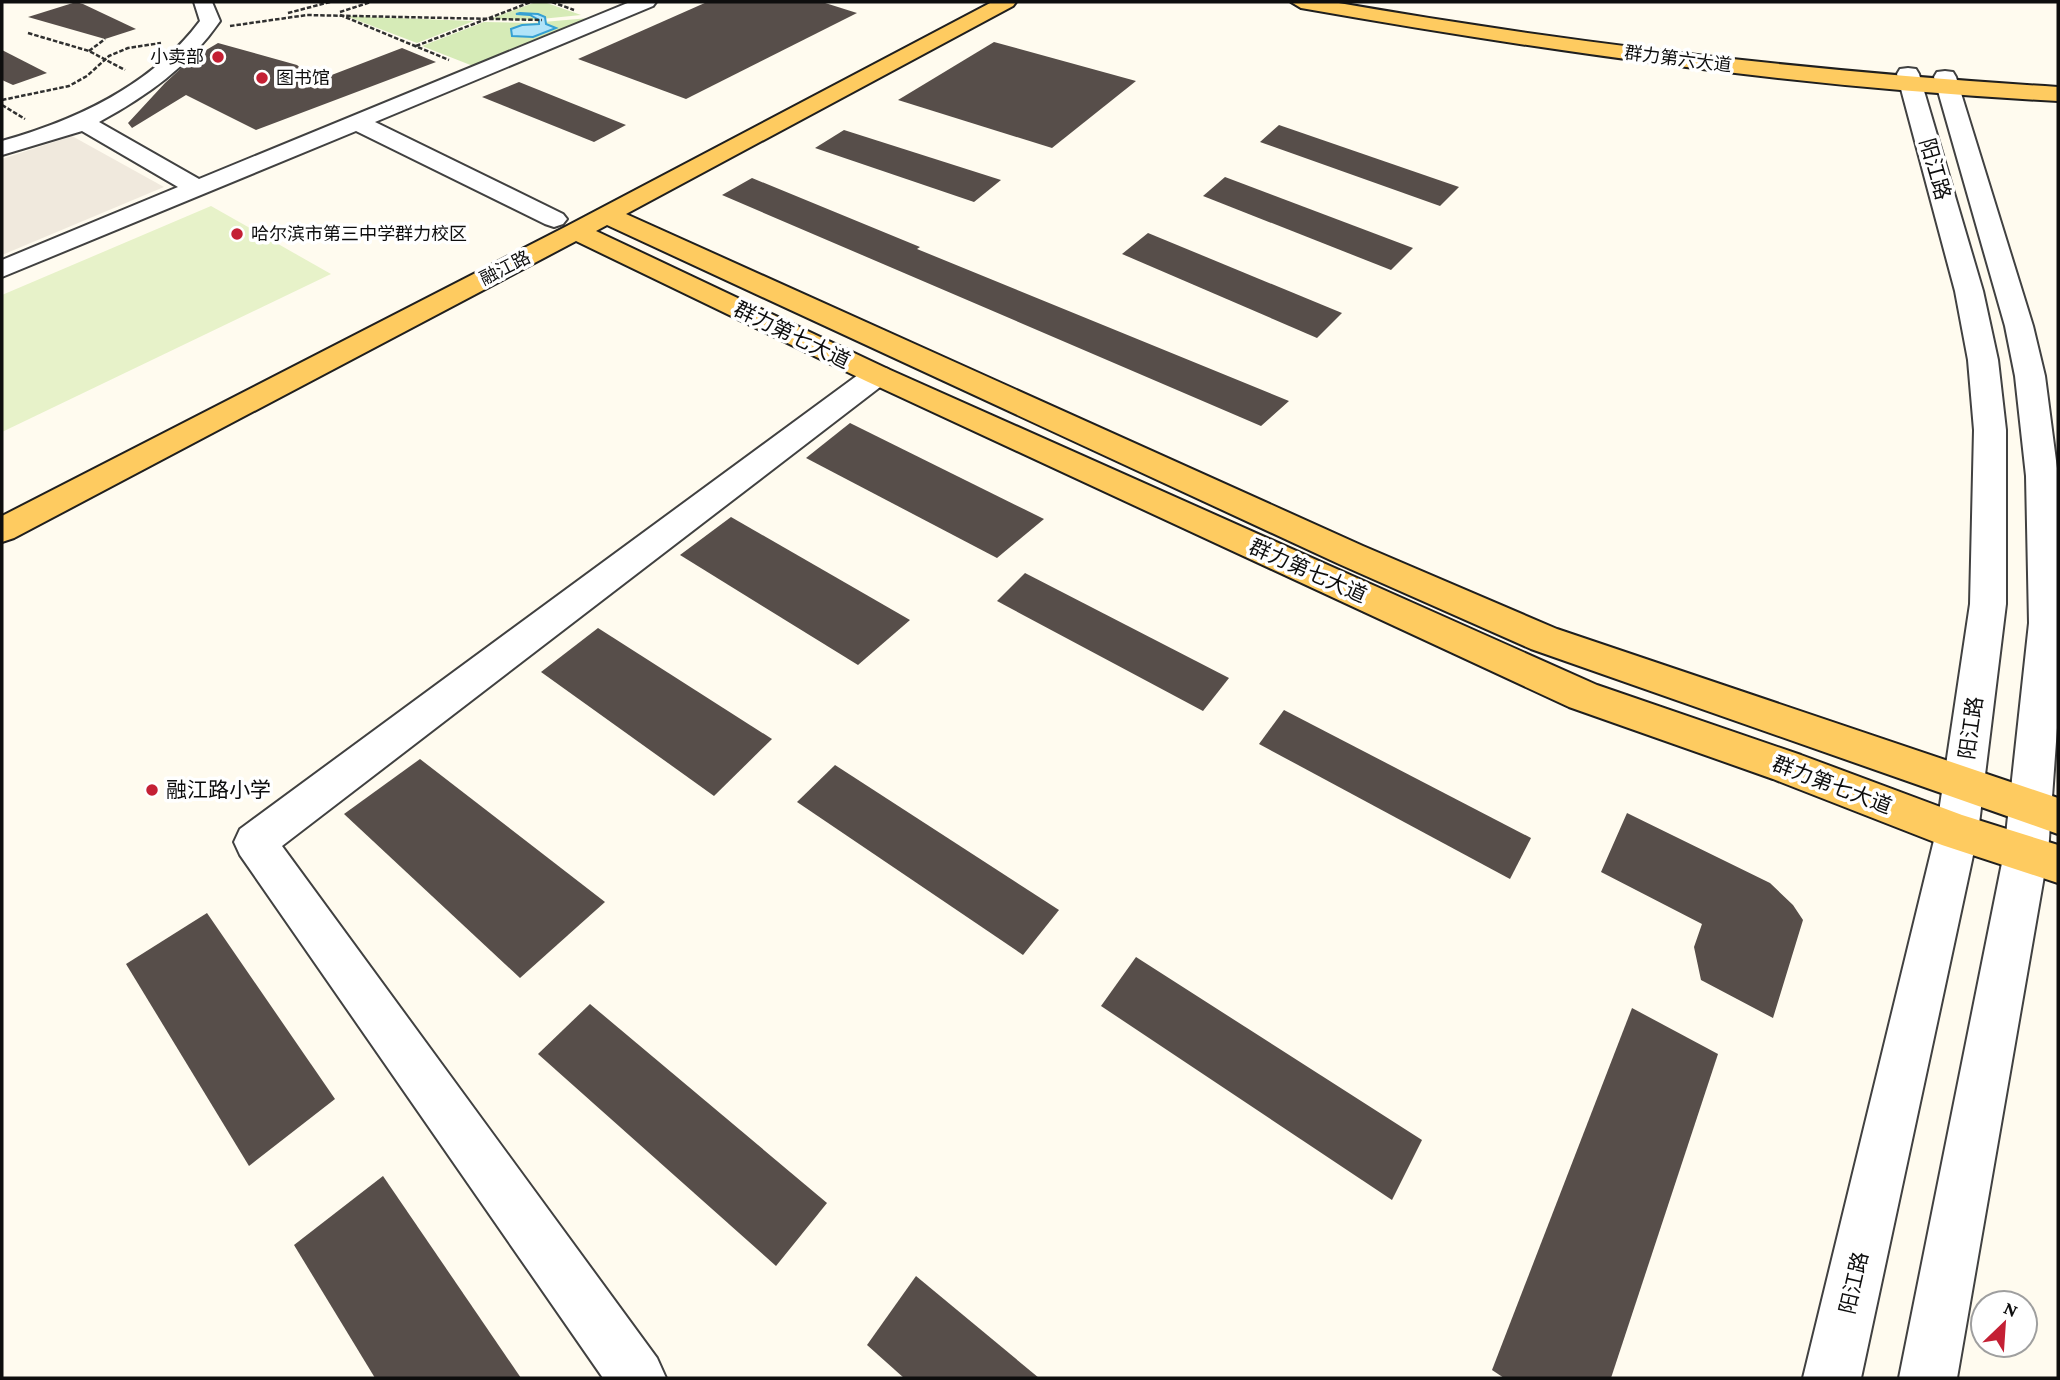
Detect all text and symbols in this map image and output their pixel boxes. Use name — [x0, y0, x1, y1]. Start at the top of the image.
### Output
street label: 群力第六大道 — [1623, 42, 1733, 76]
place label: 小卖部 — [150, 47, 204, 67]
marker: 小卖部 — [210, 49, 226, 65]
place label: 图书馆 — [276, 68, 330, 88]
marker: 图书馆 — [254, 70, 270, 86]
street label: 阳江路 — [1915, 135, 1955, 203]
place label: 哈尔滨市第三中学群力校区 — [251, 224, 467, 244]
marker: 哈尔滨市第三中学群力校区 — [229, 226, 245, 242]
street label: 融江路 — [476, 247, 534, 289]
street label: 群力第七大道 — [730, 297, 854, 373]
street label: 群力第七大道 — [1246, 534, 1370, 608]
street label: 阳江路 — [1955, 695, 1987, 761]
street label: 群力第七大道 — [1769, 751, 1895, 819]
place label: 融江路小学 — [166, 778, 271, 802]
marker: 融江路小学 — [144, 782, 160, 798]
street label: 阳江路 — [1835, 1250, 1873, 1316]
north arrow — [1969, 1289, 2039, 1359]
text: N — [2001, 1297, 2021, 1321]

